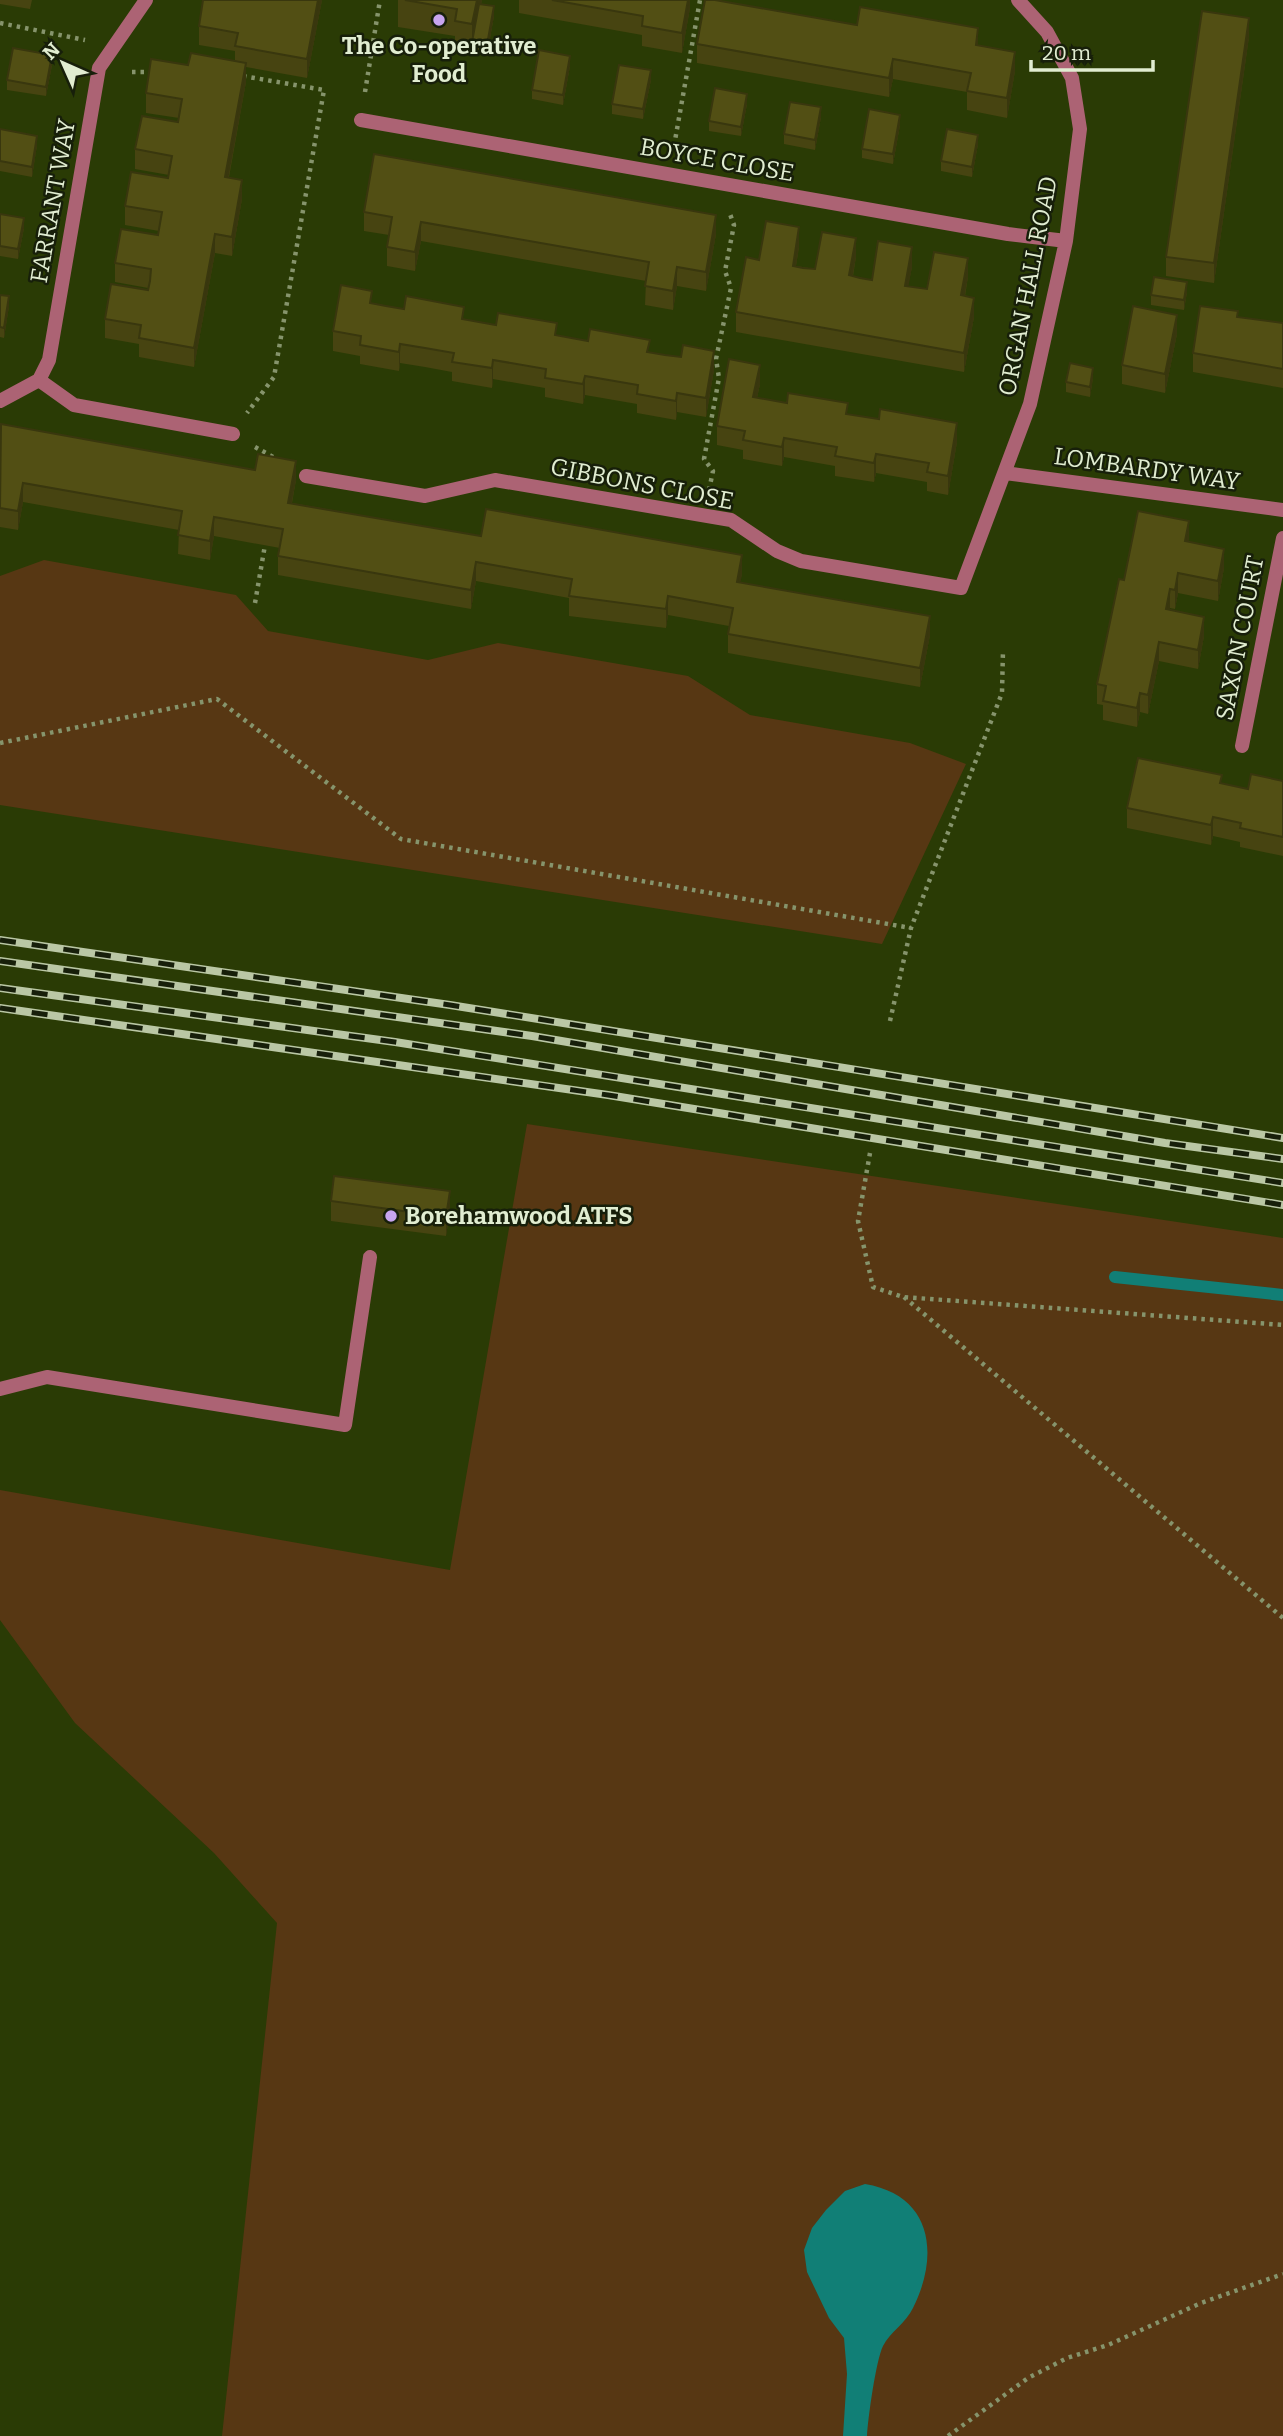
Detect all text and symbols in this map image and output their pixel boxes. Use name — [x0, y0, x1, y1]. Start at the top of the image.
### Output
marker: The Co-operative Food — [431, 12, 447, 28]
north arrow — [28, 28, 98, 98]
scale bar — [1031, 28, 1154, 72]
place label: The Co-operative Food — [342, 32, 536, 88]
text: N — [38, 38, 65, 65]
text: 20 m — [1042, 40, 1091, 66]
street label: FARRANT WAY — [25, 116, 81, 285]
street label: BOYCE CLOSE — [638, 133, 796, 187]
street label: ORGAN HALL ROAD — [993, 174, 1063, 398]
street label: LOMBARDY WAY — [1052, 442, 1242, 496]
street label: GIBBONS CLOSE — [548, 453, 736, 515]
street label: SAXON COURT — [1210, 553, 1270, 723]
place label: Borehamwood ATFS — [405, 1202, 633, 1230]
marker: Borehamwood ATFS — [383, 1208, 399, 1224]

